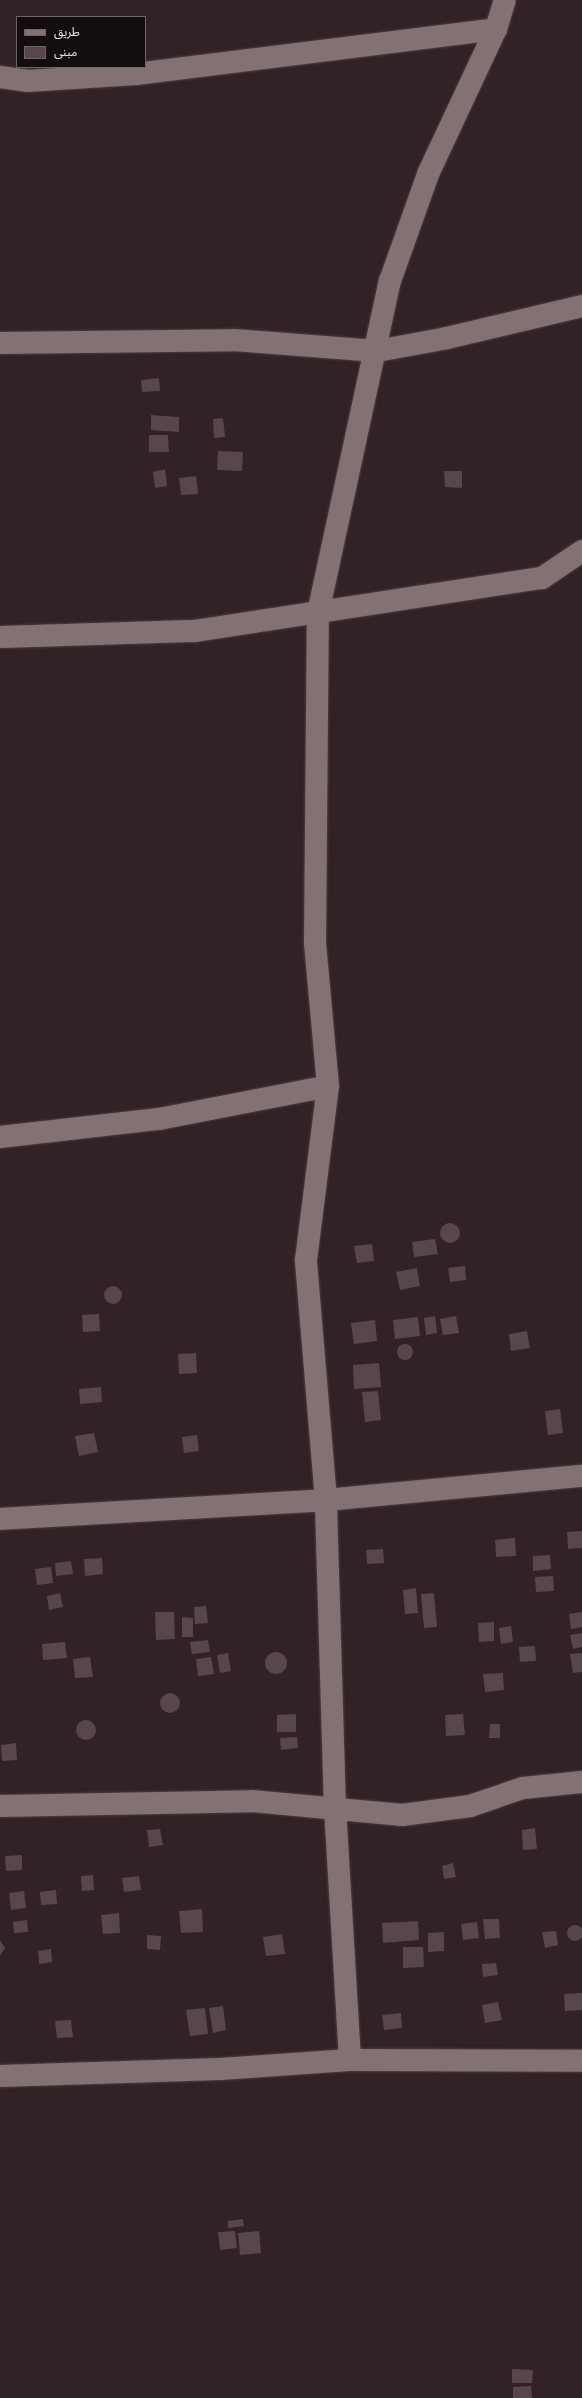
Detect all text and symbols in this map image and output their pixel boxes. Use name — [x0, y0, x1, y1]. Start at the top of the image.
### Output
legend — [16, 16, 146, 68]
text: طريق — [54, 25, 80, 40]
text: مبنى — [54, 45, 77, 60]

